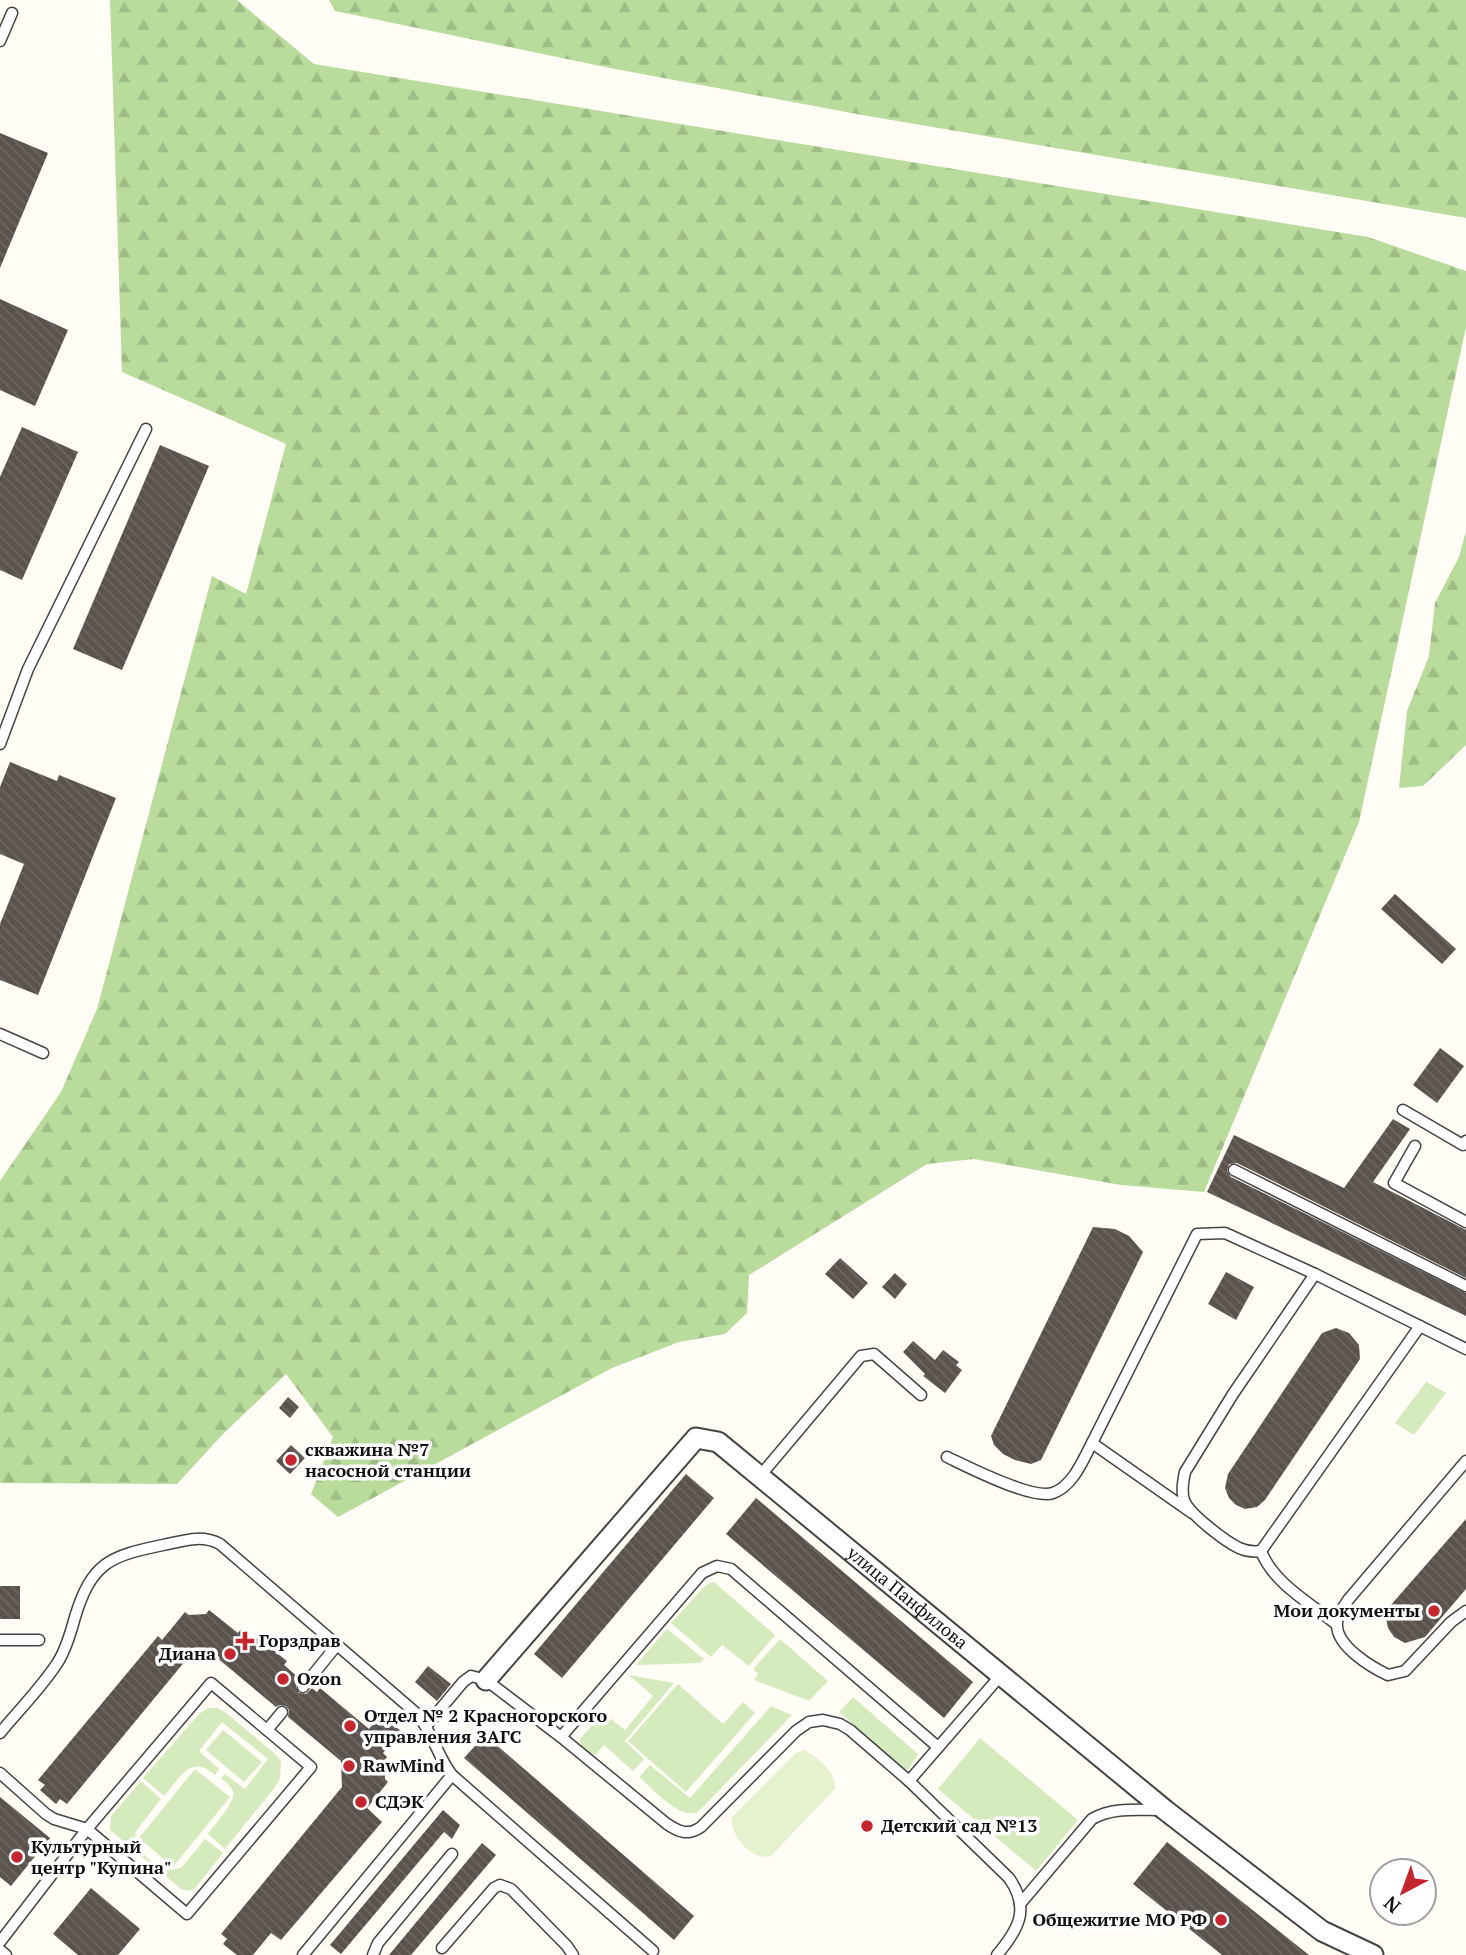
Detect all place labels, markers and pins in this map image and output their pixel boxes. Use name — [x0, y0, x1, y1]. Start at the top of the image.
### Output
place label: скважина №7 насосной станции — [305, 1437, 471, 1482]
marker: скважина №7 насосной станции — [283, 1452, 299, 1468]
place label: Мои документы — [1274, 1598, 1420, 1622]
marker: Мои документы — [1426, 1603, 1442, 1619]
place label: Горздрав — [259, 1628, 341, 1652]
marker: Горздрав — [237, 1633, 253, 1649]
place label: Диана — [159, 1641, 216, 1665]
marker: Диана — [222, 1646, 238, 1662]
place label: Ozon — [297, 1666, 342, 1690]
marker: Ozon — [275, 1671, 291, 1687]
place label: Отдел № 2 Красногорского управления ЗАГС — [363, 1703, 608, 1748]
marker: Отдел № 2 Красногорского управления ЗАГС — [342, 1718, 358, 1734]
place label: RawMind — [363, 1753, 445, 1777]
marker: RawMind — [341, 1758, 357, 1774]
place label: СДЭК — [375, 1789, 424, 1813]
marker: СДЭК — [353, 1794, 369, 1810]
place label: Детский сад №13 — [881, 1813, 1037, 1837]
marker: Детский сад №13 — [859, 1818, 875, 1834]
place label: Культурный центр "Купина" — [31, 1834, 171, 1879]
marker: Культурный центр "Купина" — [9, 1849, 25, 1865]
place label: Общежитие МО РФ — [1032, 1907, 1207, 1931]
marker: Общежитие МО РФ — [1213, 1912, 1229, 1928]

